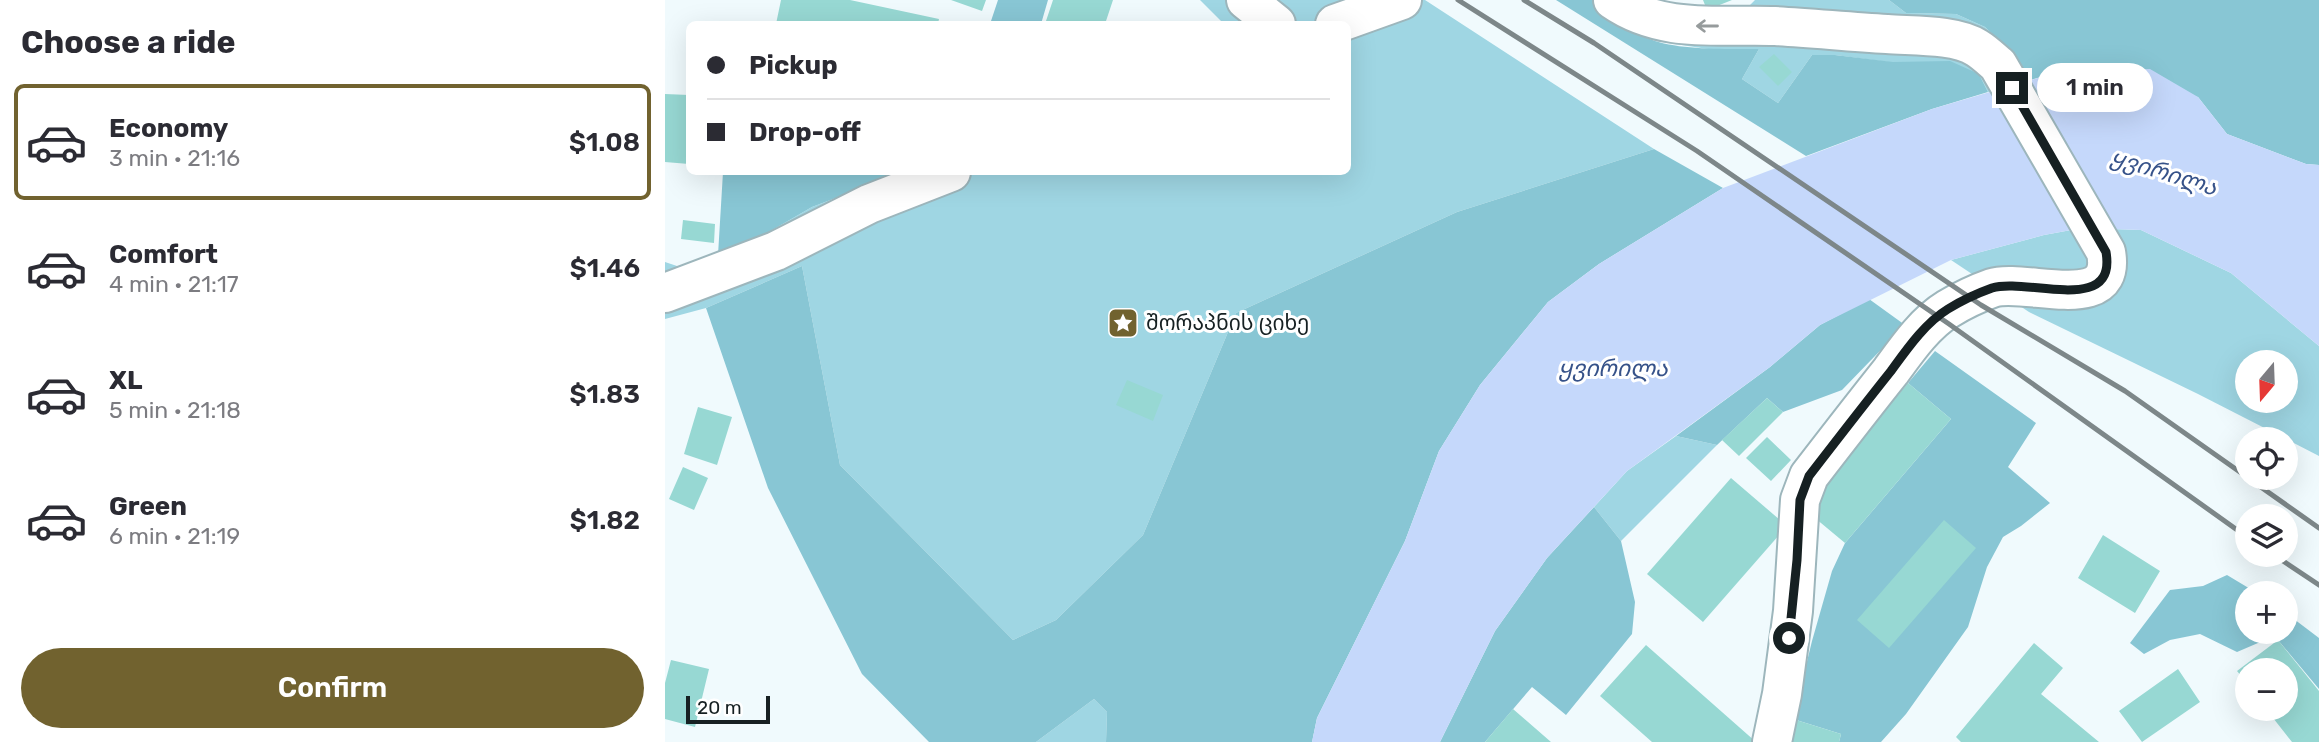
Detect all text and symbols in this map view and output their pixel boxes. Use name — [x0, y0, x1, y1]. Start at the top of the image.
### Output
one-way arrow — [1696, 19, 1719, 33]
text: Choose a ride — [21, 23, 235, 61]
text: Pickup — [749, 50, 838, 81]
callout: 1 min — [2037, 64, 2152, 112]
route end — [1996, 72, 2028, 104]
text: 1 min — [2066, 73, 2124, 101]
icon: car — [25, 111, 88, 174]
text: Economy — [109, 113, 228, 144]
text: Drop-off — [749, 117, 861, 148]
text: $1.08 — [569, 127, 640, 158]
water label: ყვირილა — [2108, 143, 2221, 201]
text: 3 min · 21:16 — [109, 144, 240, 172]
icon: car — [25, 237, 88, 300]
text: Comfort — [109, 239, 218, 270]
text: $1.46 — [570, 253, 640, 284]
text: 4 min · 21:17 — [109, 270, 239, 298]
place icon: შორაპნის ციხე — [1106, 306, 1140, 340]
place label: შორაპნის ციხე — [1146, 310, 1309, 335]
north arrow — [2235, 350, 2298, 413]
map controls — [2235, 350, 2298, 721]
water label: ყვირილა — [1558, 354, 1668, 382]
icon: car — [25, 363, 88, 426]
text: XL — [109, 365, 142, 396]
text: $1.83 — [569, 379, 640, 410]
text: 5 min · 21:18 — [109, 396, 241, 424]
button: locate — [2235, 427, 2298, 490]
icon: car — [25, 489, 88, 552]
text: Green — [109, 491, 187, 522]
button: layers — [2235, 504, 2298, 567]
text: $1.82 — [570, 505, 640, 536]
text: 6 min · 21:19 — [109, 522, 240, 550]
button: + — [2235, 581, 2298, 644]
route start — [1773, 622, 1805, 654]
button: Confirm — [21, 648, 644, 728]
button: − — [2235, 658, 2298, 721]
scale bar — [686, 693, 770, 725]
text: 20 m — [697, 696, 742, 719]

